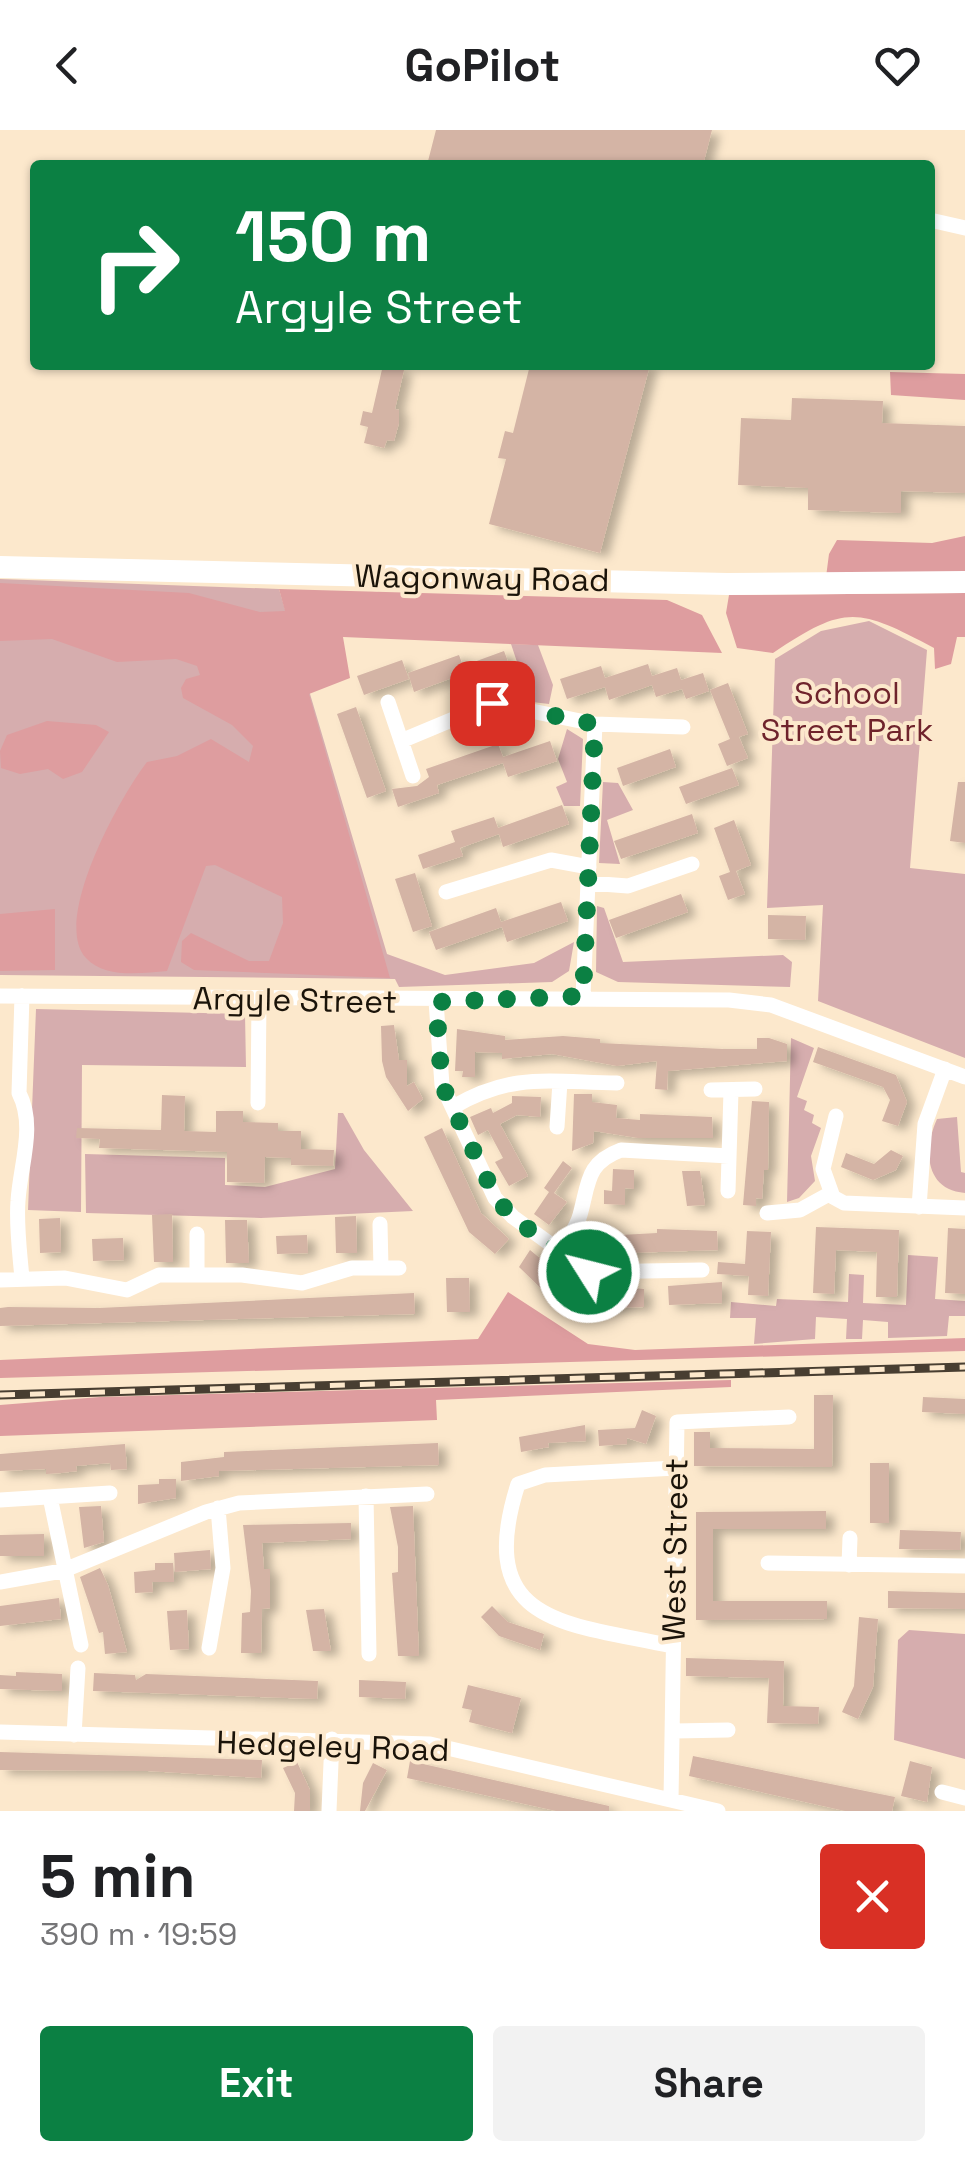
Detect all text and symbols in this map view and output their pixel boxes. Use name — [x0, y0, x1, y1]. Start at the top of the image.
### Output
text: GoPilot — [405, 37, 560, 94]
icon: back — [40, 38, 95, 93]
icon: heart — [870, 38, 925, 93]
text: 150 m — [235, 192, 432, 281]
icon: right — [70, 200, 200, 330]
text: Argyle Street — [235, 279, 523, 336]
street label: Wagonway Road — [354, 556, 610, 600]
pin — [450, 661, 535, 746]
park label: School Street Park — [761, 673, 933, 750]
icon: arrive — [465, 676, 520, 731]
street label: Argyle Street — [192, 978, 398, 1022]
position arrow — [537, 1220, 641, 1324]
street label: West Street — [653, 1458, 697, 1642]
street label: Hedgeley Road — [216, 1722, 450, 1770]
text: 5 min — [40, 1838, 195, 1915]
button: close — [820, 1844, 925, 1949]
text: 390 m · 19:59 — [40, 1914, 237, 1954]
button: Exit — [40, 2026, 473, 2141]
button: Share — [493, 2026, 925, 2141]

